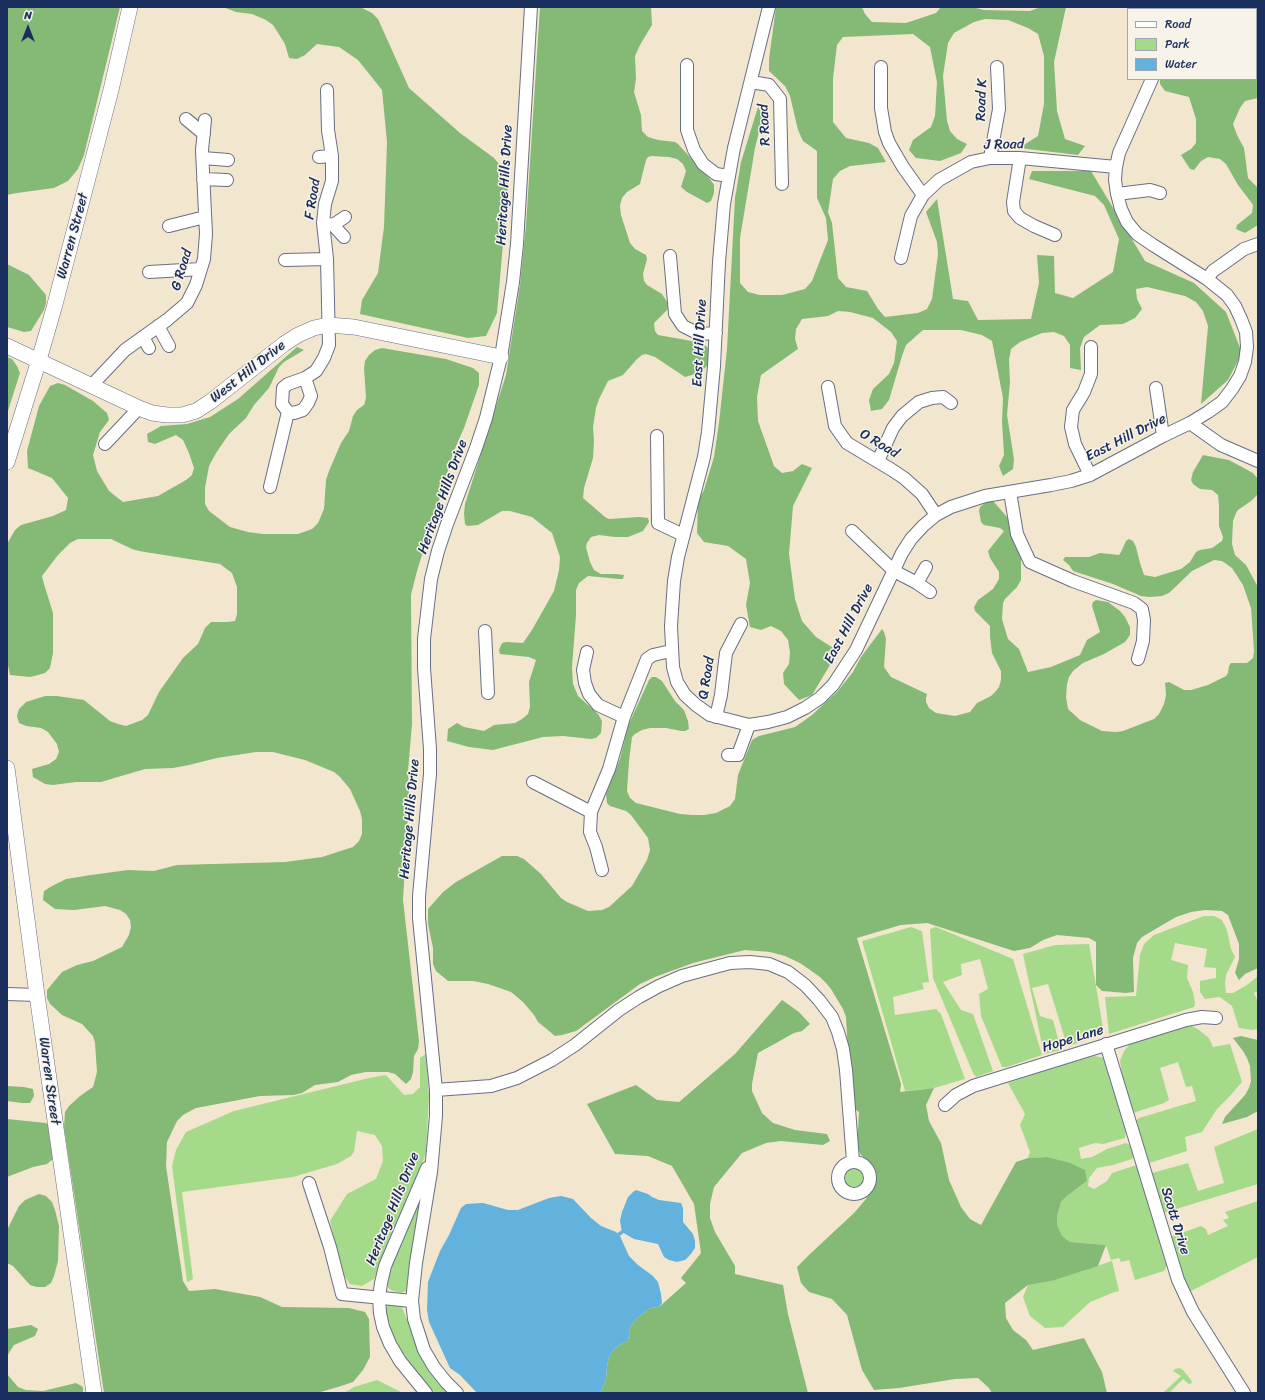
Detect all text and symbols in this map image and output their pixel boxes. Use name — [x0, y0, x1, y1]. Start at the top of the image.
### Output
text: N — [24, 6, 32, 25]
north arrow — [8, 8, 48, 48]
legend — [1127, 8, 1257, 80]
text: Road — [1165, 13, 1191, 35]
text: Park — [1165, 33, 1190, 55]
text: Water — [1165, 53, 1197, 75]
street label: Road K — [973, 79, 991, 121]
street label: R Road — [756, 104, 774, 146]
street label: Heritage Hills Drive — [493, 124, 517, 246]
street label: J Road — [984, 136, 1024, 154]
street label: F Road — [301, 177, 325, 221]
street label: Warren Street — [53, 191, 93, 281]
street label: G Road — [168, 247, 196, 293]
street label: East Hill Drive — [689, 299, 711, 387]
street label: West Hill Drive — [207, 337, 289, 407]
street label: East Hill Drive — [1083, 411, 1169, 465]
street label: O Road — [856, 426, 902, 462]
street label: Heritage Hills Drive — [414, 437, 472, 557]
street label: East Hill Drive — [821, 581, 877, 667]
street label: Q Road — [695, 656, 719, 700]
street label: Heritage Hills Drive — [396, 758, 424, 880]
street label: Hope Lane — [1040, 1022, 1106, 1056]
street label: Warren Street — [35, 1036, 63, 1126]
street label: Heritage Hills Drive — [363, 1150, 423, 1268]
street label: Scott Drive — [1157, 1185, 1193, 1257]

